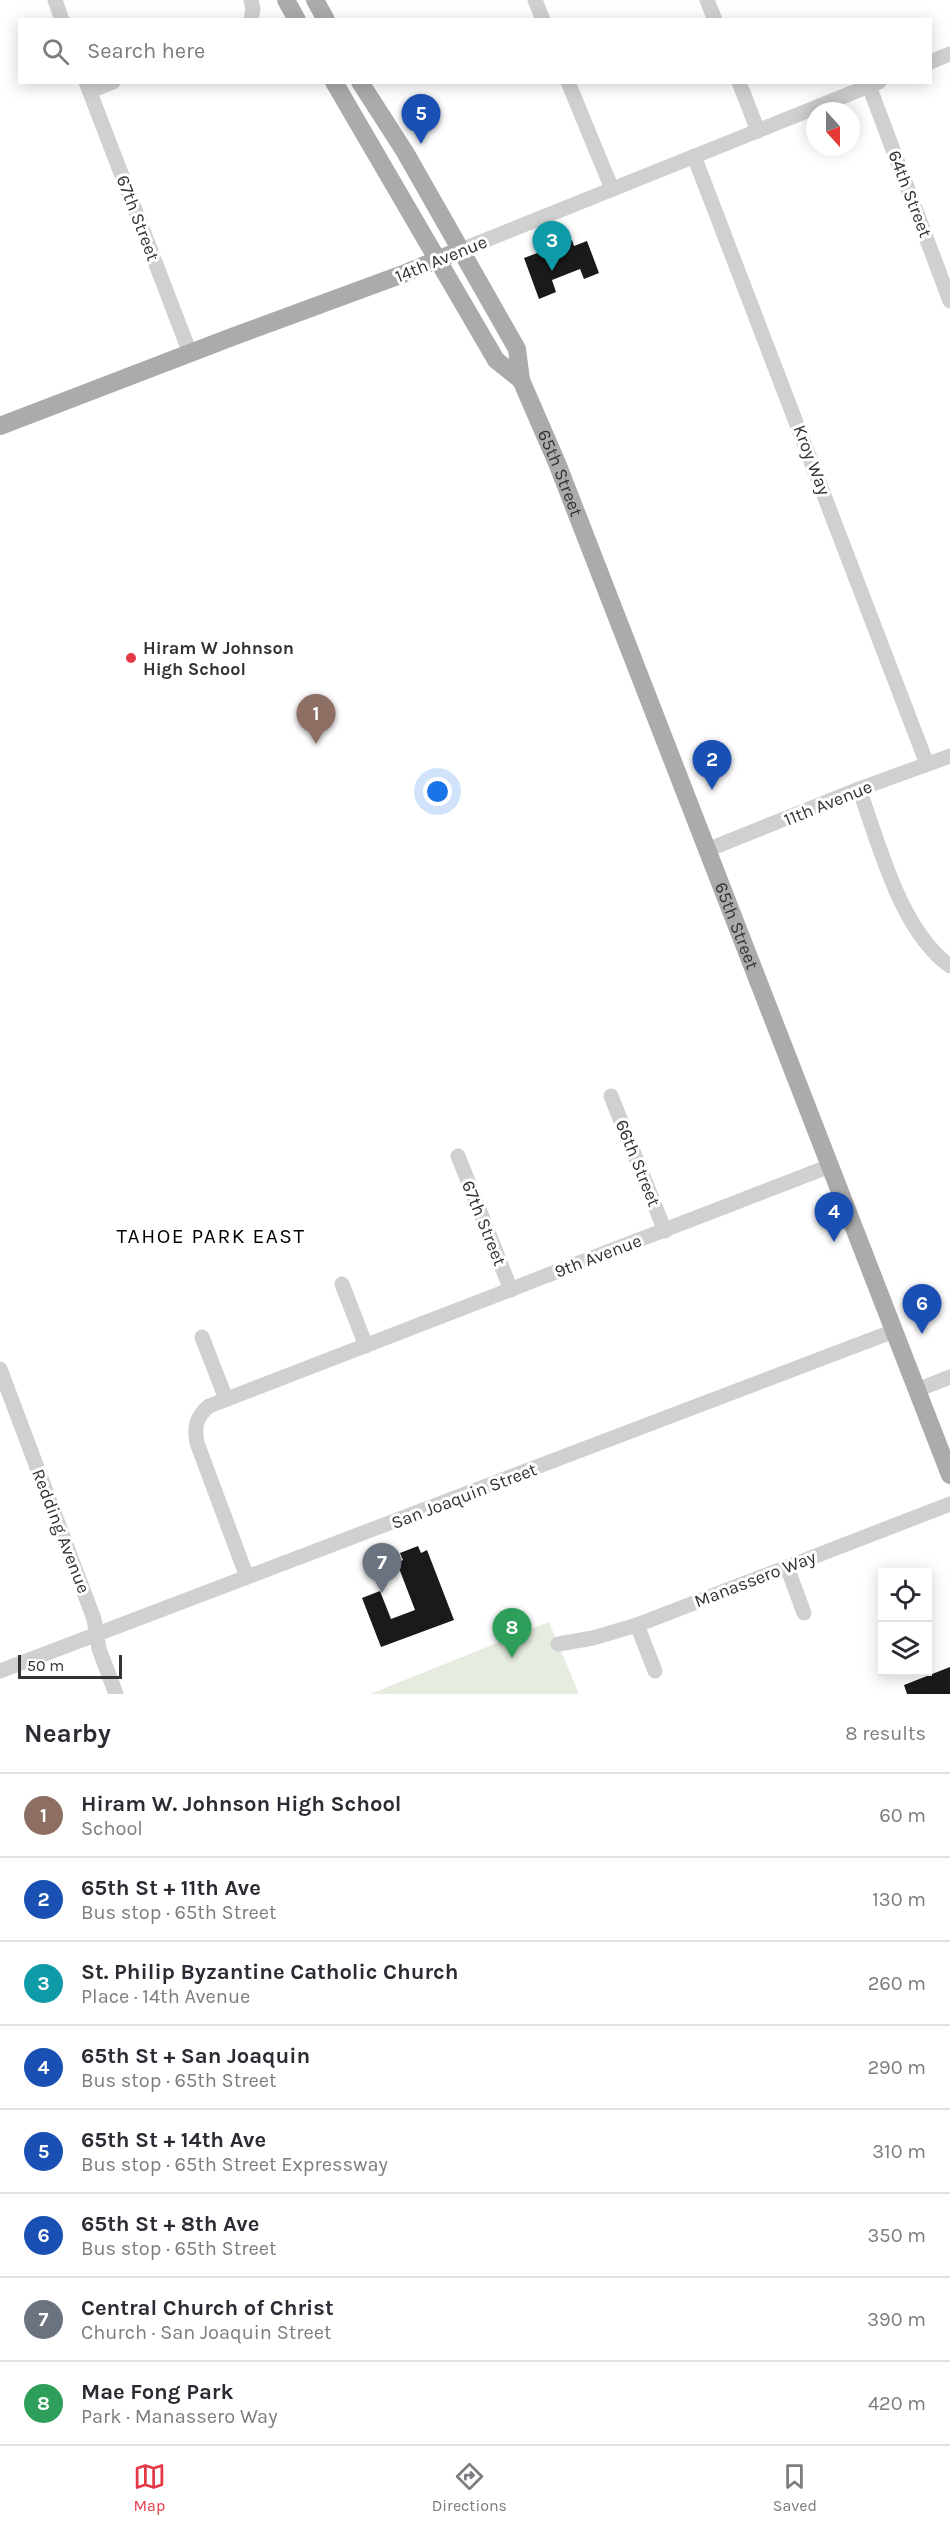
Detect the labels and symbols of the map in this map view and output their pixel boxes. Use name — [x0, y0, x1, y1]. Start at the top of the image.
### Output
pin: 5 — [402, 94, 440, 144]
north arrow — [806, 102, 860, 156]
street label: 64th Street — [883, 147, 937, 241]
street label: 67th Street — [112, 172, 164, 264]
pin: 3 — [532, 222, 572, 271]
street label: 14th Avenue — [392, 231, 490, 287]
street label: Kroy Way — [789, 422, 836, 499]
street label: 65th Street — [533, 426, 588, 520]
place label: Hiram W Johnson High School — [143, 637, 294, 680]
marker: Hiram W Johnson High School — [124, 651, 138, 665]
pin: 1 — [296, 694, 336, 744]
pin: 2 — [692, 740, 732, 790]
street label: 11th Avenue — [781, 775, 875, 831]
your location — [423, 777, 452, 806]
street label: 65th Street — [710, 879, 764, 973]
street label: 66th Street — [611, 1116, 666, 1210]
street label: 67th Street — [457, 1177, 511, 1269]
pin: 4 — [814, 1192, 854, 1242]
district label: TAHOE PARK EAST — [116, 1224, 306, 1248]
street label: 9th Avenue — [551, 1229, 645, 1283]
pin: 6 — [902, 1284, 942, 1334]
street label: San Joaquin Street — [388, 1458, 540, 1534]
street label: Redding Avenue — [27, 1466, 95, 1596]
pin: 7 — [362, 1544, 401, 1593]
street label: Manassero Way — [691, 1545, 820, 1612]
pin: 8 — [492, 1608, 532, 1658]
scale bar — [18, 1652, 122, 1680]

